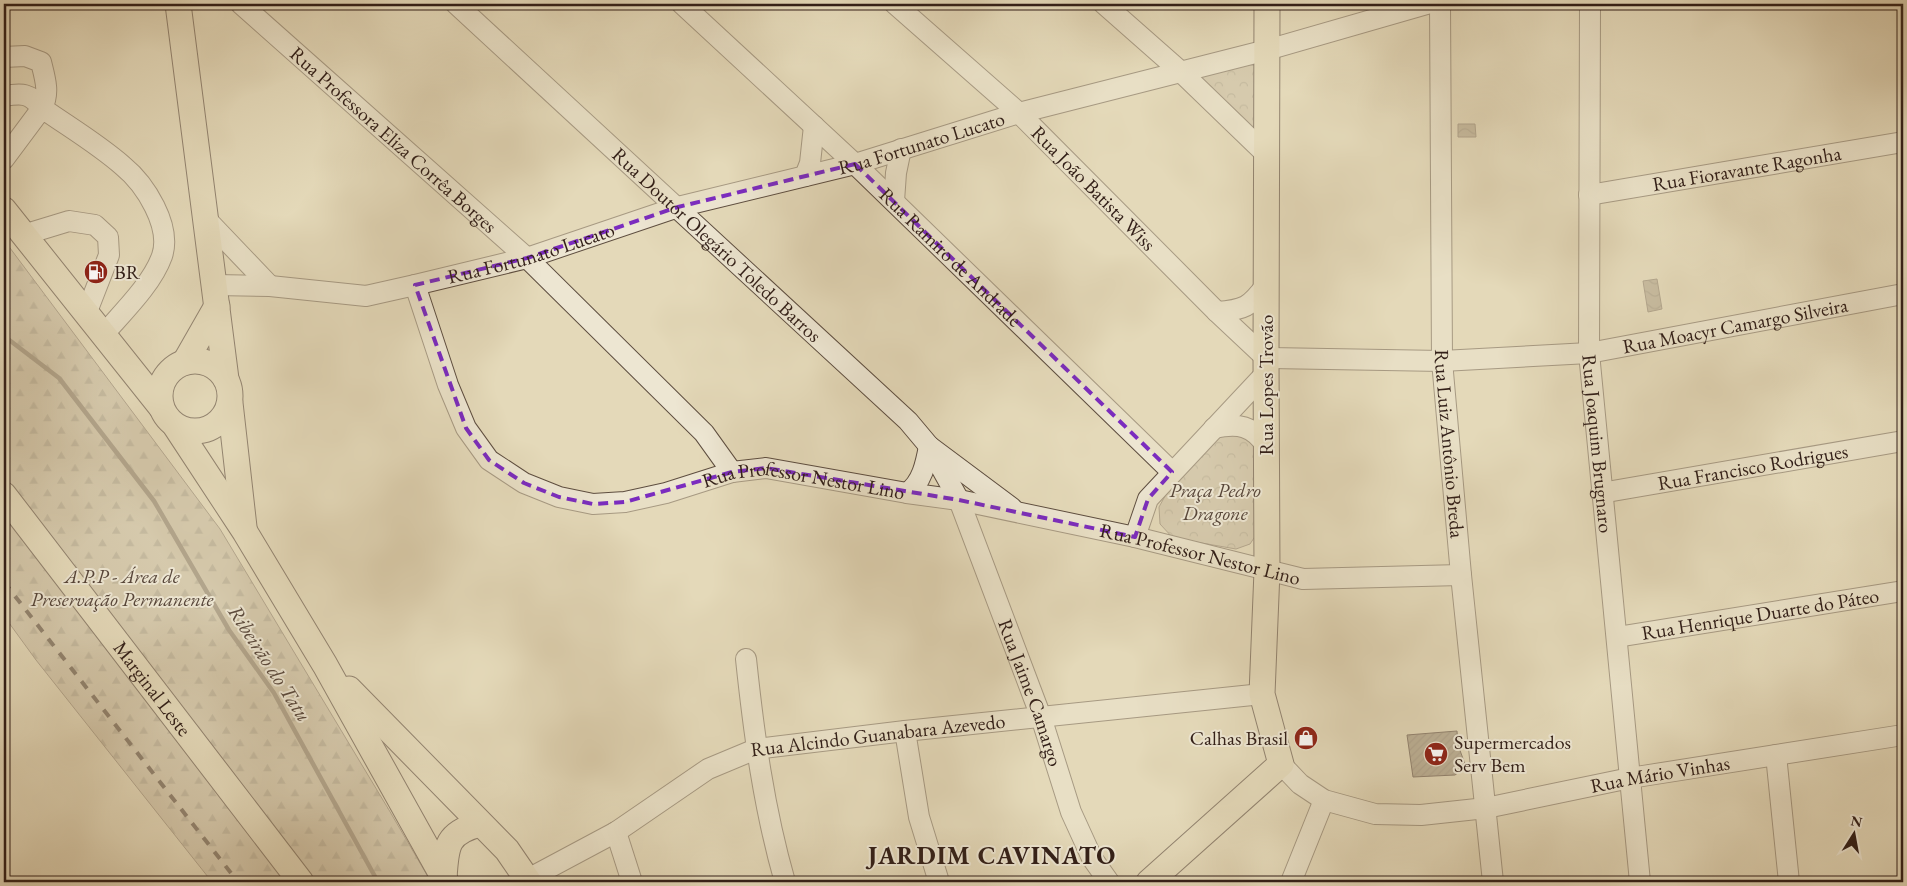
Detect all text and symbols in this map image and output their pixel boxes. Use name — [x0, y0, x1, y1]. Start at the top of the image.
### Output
street label: Rua Professora Eliza Corrêa Borges — [284, 41, 503, 238]
street label: Rua Fortunato Lucato — [836, 105, 1008, 181]
street label: Rua João Batista Wiss — [1026, 120, 1162, 256]
street label: Rua Fioravante Ragonha — [1650, 140, 1843, 197]
street label: Rua Doutor Olegário Toledo Barros — [607, 142, 827, 348]
street label: Rua Ramiro de Andrade — [874, 182, 1028, 332]
street label: Rua Fortunato Lucato — [445, 216, 618, 290]
fuel station icon: BR — [83, 259, 109, 285]
place label: BR — [114, 259, 141, 285]
street label: Rua Moacyr Camargo Silveira — [1620, 292, 1850, 359]
street label: Rua Lopes Trovão — [1253, 314, 1279, 456]
street label: Rua Luiz Antônio Breda — [1429, 349, 1471, 539]
street label: Rua Joaquim Brugnaro — [1576, 353, 1619, 534]
street label: Rua Francisco Rodrigues — [1656, 438, 1850, 496]
street label: Rua Professor Nestor Lino — [699, 455, 907, 505]
park label: Praça Pedro Dragone — [1169, 477, 1261, 526]
street label: Rua Professor Nestor Lino — [1098, 517, 1303, 591]
park label: A.P.P - Área de Preservação Permanente — [31, 563, 214, 612]
street label: Rua Henrique Duarte do Páteo — [1640, 582, 1881, 646]
water label: Ribeirão do Tatu — [222, 600, 318, 726]
street label: Rua Jaime Camargo — [992, 615, 1069, 770]
street label: Marginal Leste — [108, 636, 197, 742]
street label: Rua Alcindo Guanabara Azevedo — [749, 708, 1007, 763]
place label: Calhas Brasil — [1190, 725, 1288, 751]
shop icon: Calhas Brasil — [1293, 725, 1319, 751]
place label: Supermercados Serv Bem — [1454, 729, 1571, 778]
supermarket icon: Supermercados Serv Bem — [1423, 741, 1449, 767]
street label: Rua Mário Vinhas — [1588, 749, 1732, 799]
north arrow — [1830, 808, 1880, 858]
text: N — [1849, 811, 1864, 831]
district label: JARDIM CAVINATO — [865, 839, 1116, 871]

